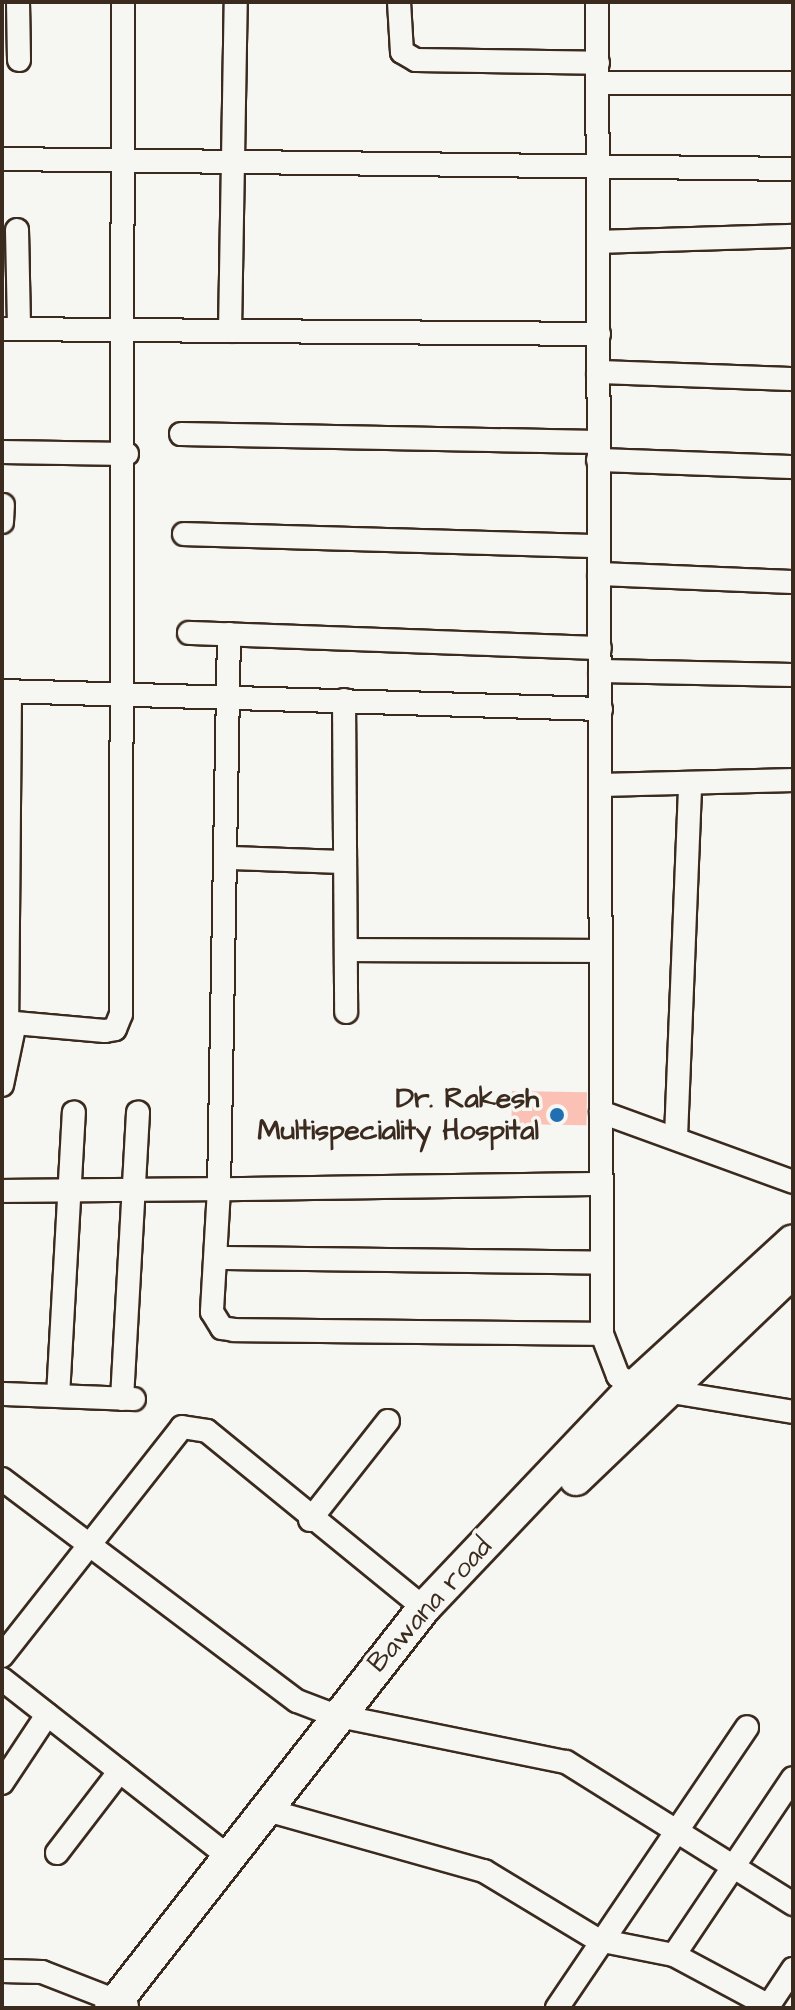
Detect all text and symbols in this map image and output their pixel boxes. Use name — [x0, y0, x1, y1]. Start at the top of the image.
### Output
place label: Dr. Rakesh Multispeciality Hospital — [258, 1082, 539, 1148]
marker: Dr. Rakesh Multispeciality Hospital — [546, 1104, 568, 1126]
street label: Bawana road — [361, 1530, 499, 1680]

